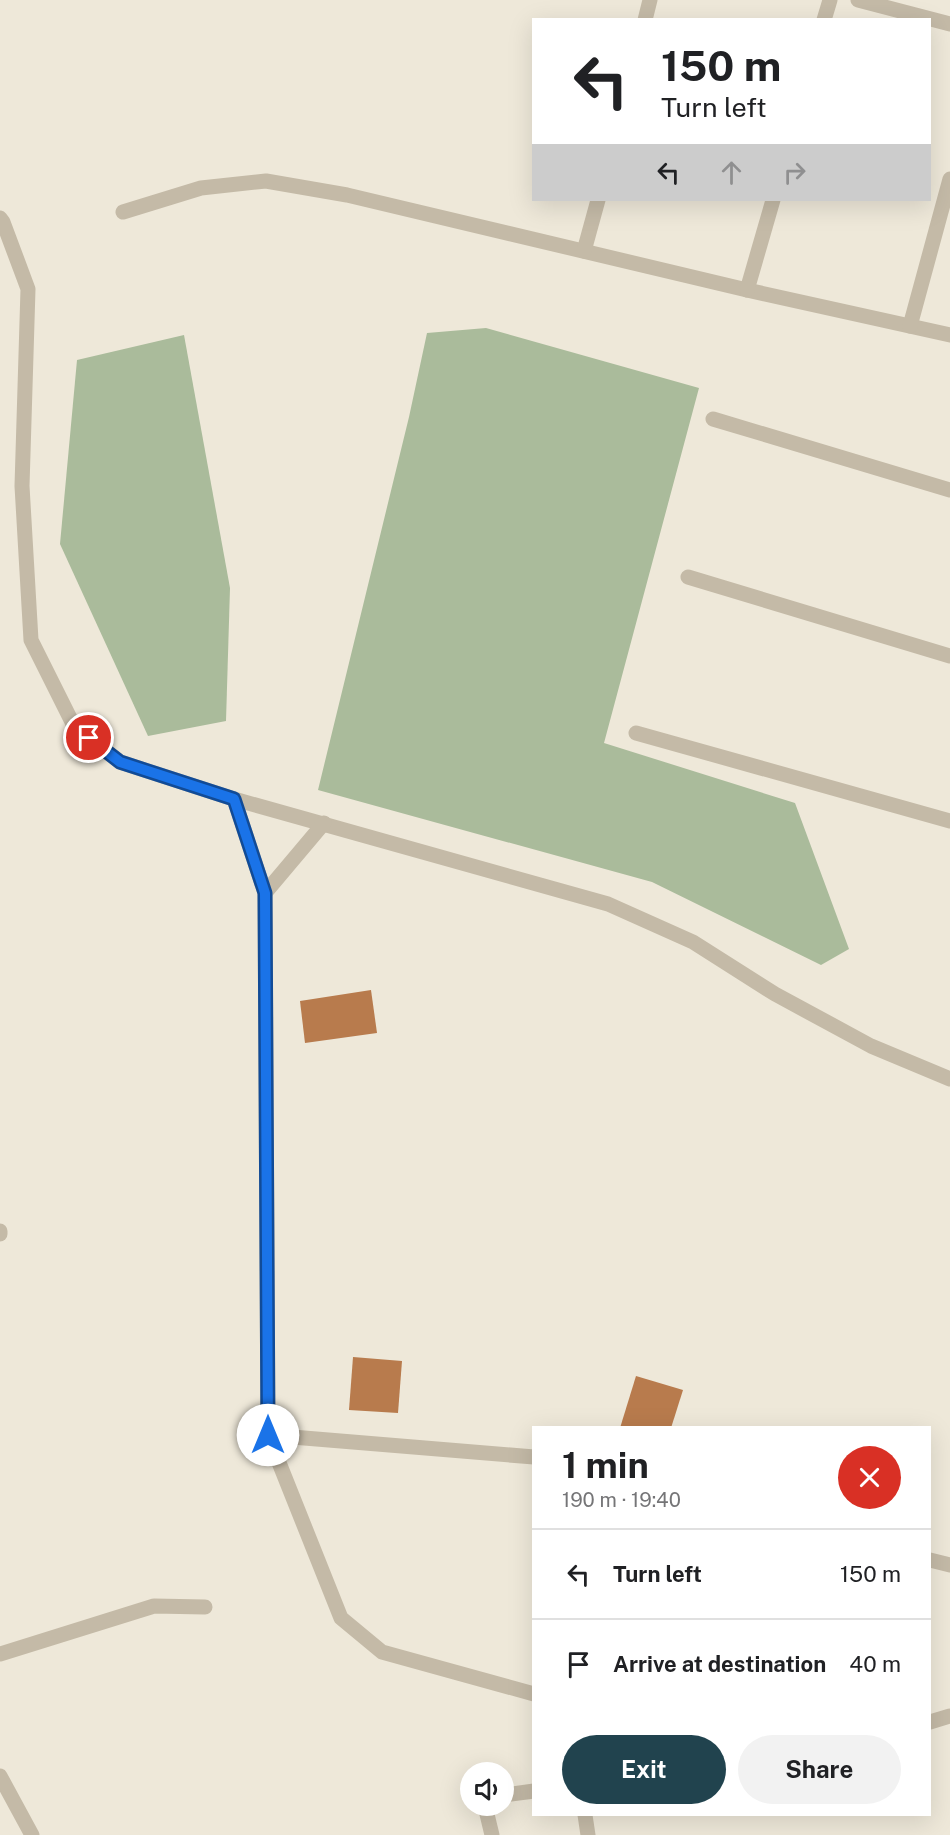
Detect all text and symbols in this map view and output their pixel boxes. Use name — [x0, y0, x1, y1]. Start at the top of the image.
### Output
text: 150 m — [661, 41, 781, 90]
icon: left — [562, 42, 640, 120]
text: Turn left — [661, 91, 767, 123]
icon: left — [652, 156, 685, 189]
icon: ahead — [715, 156, 748, 189]
icon: right — [778, 156, 811, 189]
pin — [63, 712, 114, 763]
icon: arrive — [72, 721, 105, 754]
position arrow — [236, 1403, 300, 1467]
text: 1 min — [562, 1444, 649, 1486]
button: close — [838, 1446, 901, 1509]
text: 190 m · 19:40 — [562, 1488, 681, 1512]
icon: left — [562, 1558, 595, 1591]
text: Turn left — [613, 1561, 702, 1587]
text: 150 m — [840, 1561, 901, 1587]
icon: arrive — [562, 1648, 595, 1681]
text: Arrive at destination — [613, 1651, 826, 1677]
text: 40 m — [849, 1651, 901, 1677]
button: Exit — [562, 1735, 726, 1804]
button: Share — [738, 1735, 901, 1804]
map controls — [460, 1762, 514, 1816]
button: sound — [460, 1762, 514, 1816]

